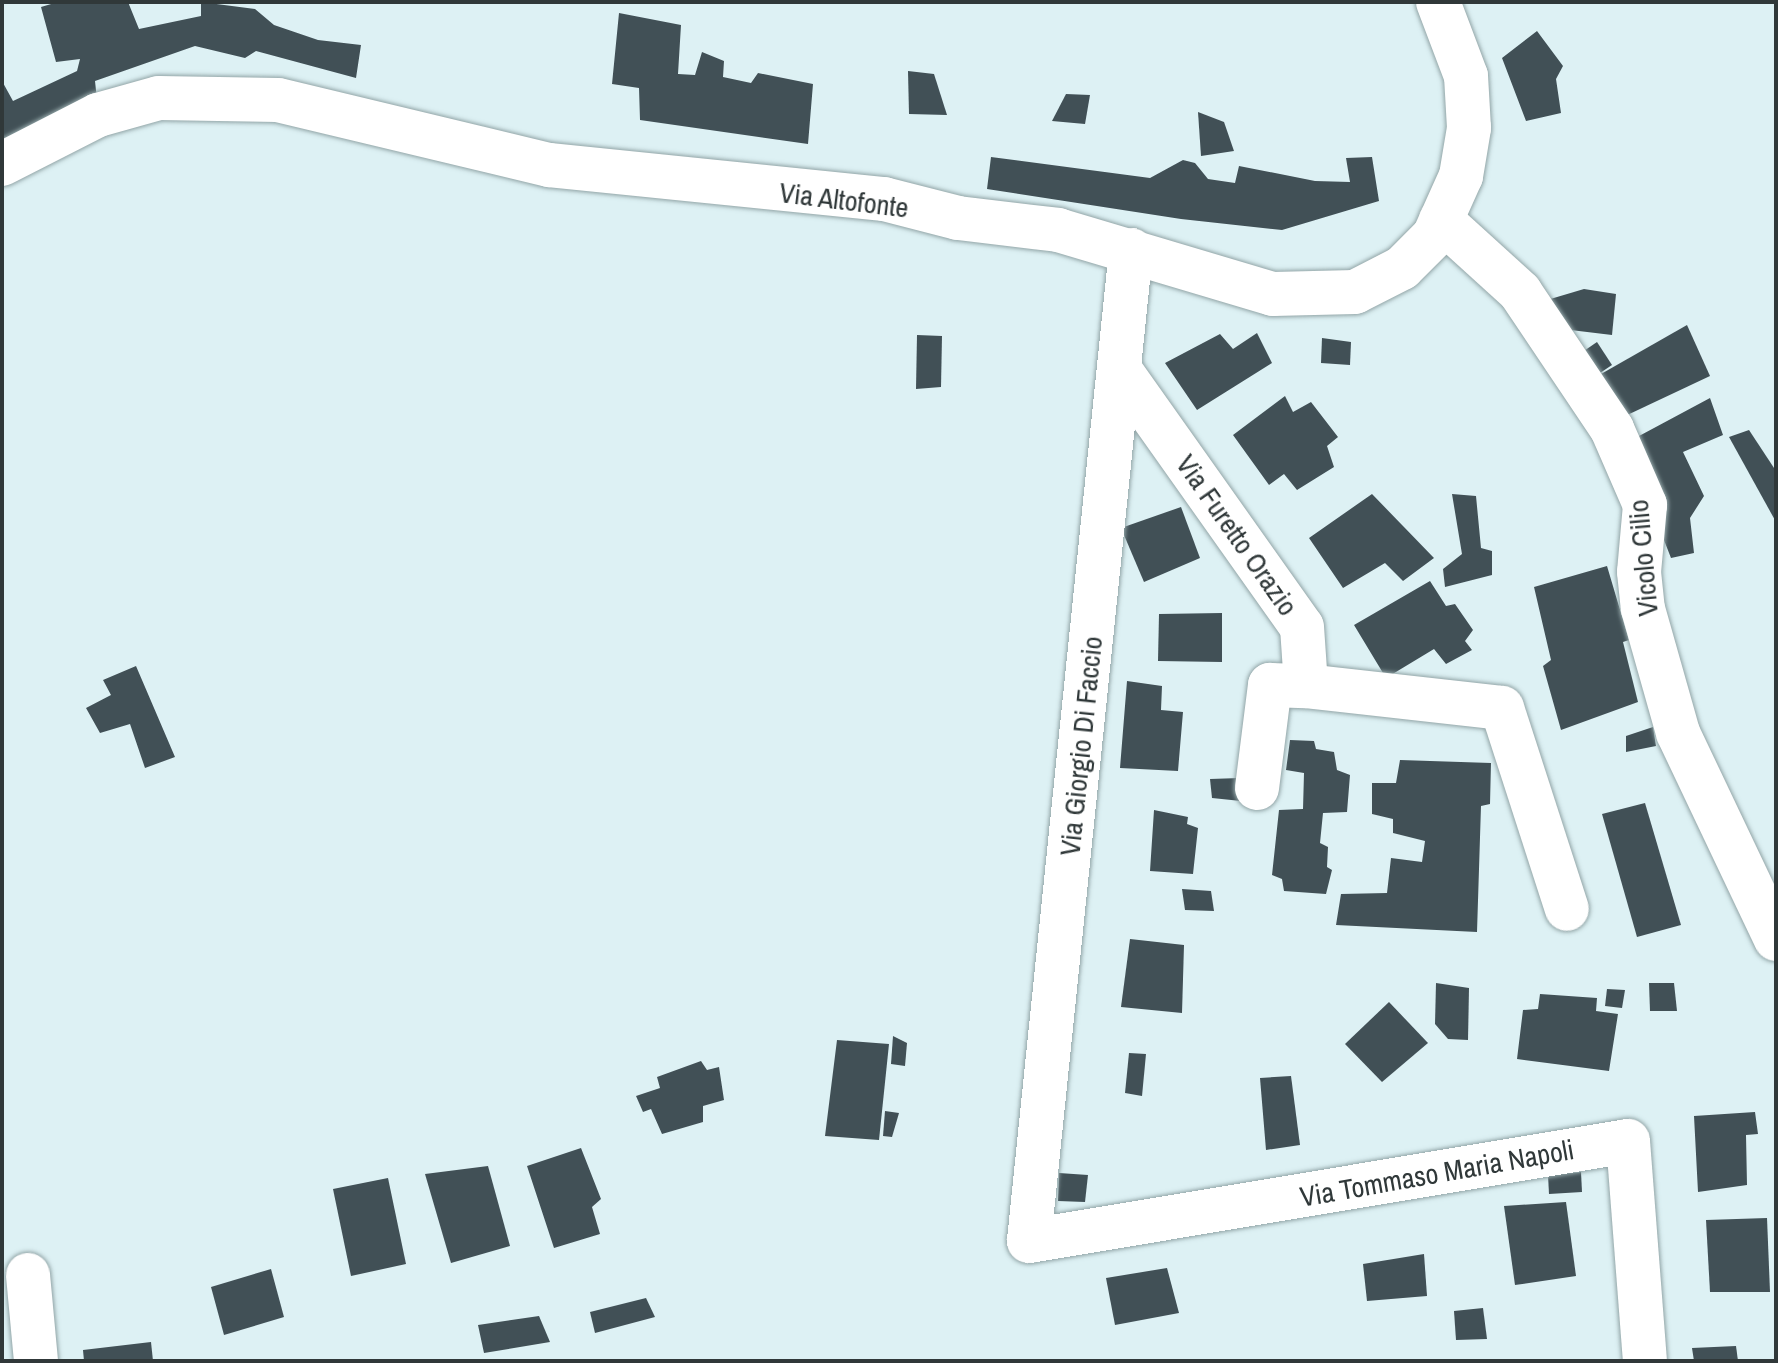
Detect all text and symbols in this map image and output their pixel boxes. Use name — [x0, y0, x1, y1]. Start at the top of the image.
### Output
street label: Via Altofonte — [777, 175, 911, 225]
street label: Via Furetto Orazio — [1169, 448, 1305, 622]
street label: Vicolo Cilio — [1621, 498, 1665, 618]
street label: Via Giorgio Di Faccio — [1053, 635, 1109, 857]
street label: Via Tommaso Maria Napoli — [1297, 1132, 1577, 1214]

